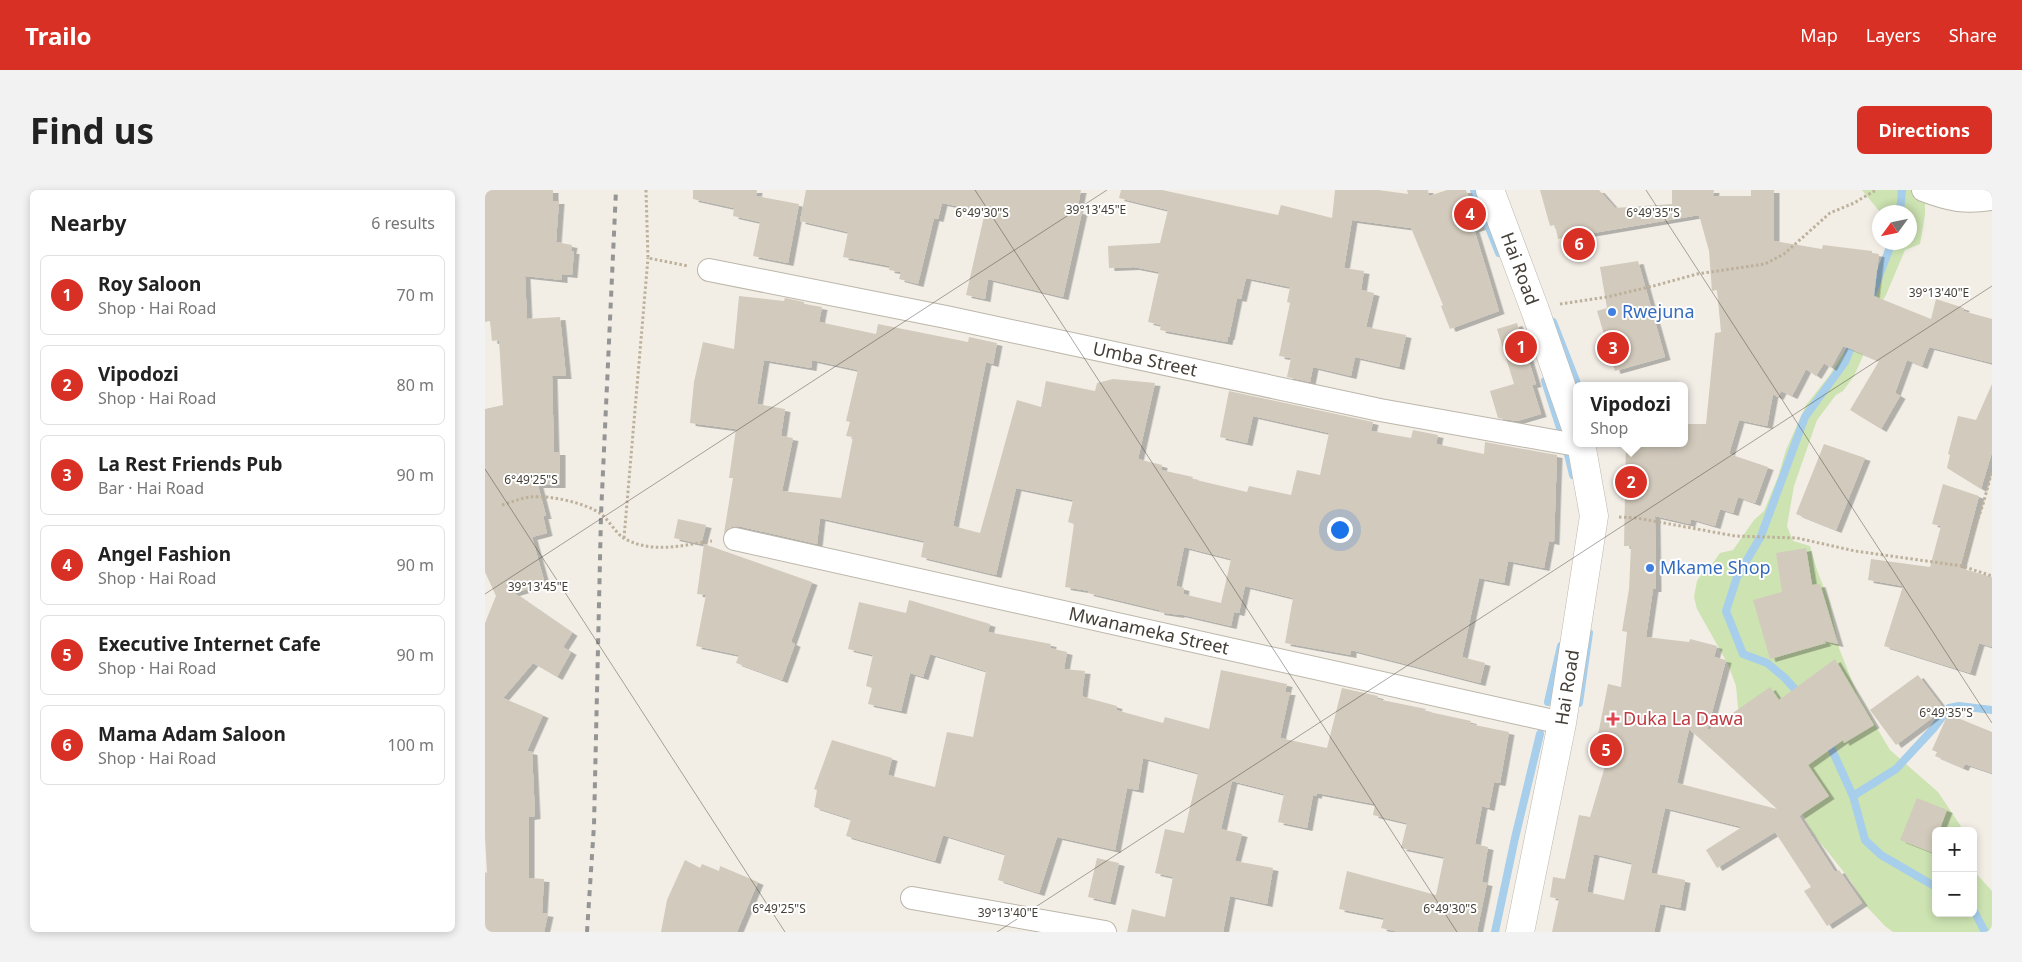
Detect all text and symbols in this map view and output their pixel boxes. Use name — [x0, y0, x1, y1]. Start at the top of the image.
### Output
text: Trailo — [25, 19, 92, 52]
text: Map — [1800, 23, 1838, 47]
text: Layers — [1866, 23, 1921, 47]
text: Share — [1949, 23, 1997, 47]
button: Directions — [1857, 106, 1992, 154]
text: Find us — [30, 107, 154, 154]
pin: 4 — [1454, 195, 1486, 233]
text: 39°13'45"E — [1066, 201, 1126, 218]
text: 6°49'30"S — [955, 204, 1009, 221]
text: 6°49'35"S — [1626, 204, 1680, 221]
north arrow — [1872, 205, 1917, 250]
text: Nearby — [50, 209, 126, 237]
text: 6 results — [371, 212, 435, 234]
pin: 6 — [1563, 225, 1595, 263]
street label: Hai Road — [1496, 228, 1545, 308]
text: Roy Saloon — [98, 271, 201, 297]
text: 1 — [62, 284, 72, 306]
text: 70 m — [397, 284, 434, 306]
text: 39°13'40"E — [1909, 284, 1969, 301]
text: Shop · Hai Road — [98, 297, 216, 319]
place label: Rwejuna — [1622, 299, 1695, 323]
marker: Rwejuna — [1606, 306, 1618, 318]
pin: 1 — [1505, 328, 1537, 366]
pin: 3 — [1597, 329, 1629, 367]
street label: Umba Street — [1091, 336, 1200, 382]
text: Vipodozi — [98, 361, 179, 387]
text: 2 — [62, 374, 72, 396]
text: 80 m — [397, 374, 434, 396]
popup — [1573, 382, 1688, 447]
text: Shop · Hai Road — [98, 387, 216, 409]
text: Vipodozi — [1590, 391, 1671, 417]
text: Shop — [1590, 417, 1628, 439]
text: La Rest Friends Pub — [98, 451, 282, 477]
pin: 2 — [1615, 463, 1647, 501]
text: 3 — [62, 464, 72, 486]
text: 90 m — [397, 464, 434, 486]
text: 6°49'25"S — [504, 471, 558, 488]
text: Bar · Hai Road — [98, 477, 204, 499]
your location — [1327, 517, 1353, 543]
text: Angel Fashion — [98, 541, 231, 567]
text: 4 — [62, 554, 72, 576]
text: 90 m — [397, 554, 434, 576]
place label: Mkame Shop — [1660, 555, 1771, 579]
marker: Mkame Shop — [1644, 562, 1656, 574]
text: Shop · Hai Road — [98, 567, 216, 589]
text: 39°13'45"E — [508, 578, 568, 595]
street label: Mwanameka Street — [1067, 601, 1232, 660]
text: Executive Internet Cafe — [98, 631, 321, 657]
text: 5 — [62, 644, 72, 666]
text: 90 m — [397, 644, 434, 666]
street label: Hai Road — [1549, 648, 1584, 727]
text: Shop · Hai Road — [98, 657, 216, 679]
text: 6°49'35"S — [1919, 704, 1973, 721]
place label: Duka La Dawa — [1623, 706, 1743, 730]
marker: Duka La Dawa — [1607, 713, 1619, 725]
text: Mama Adam Saloon — [98, 721, 286, 747]
pin: 5 — [1590, 731, 1622, 769]
text: 6 — [62, 734, 72, 756]
text: 100 m — [387, 734, 434, 756]
text: Shop · Hai Road — [98, 747, 216, 769]
map controls — [1932, 827, 1977, 917]
button: + — [1932, 827, 1977, 872]
button: − — [1932, 872, 1977, 917]
text: 6°49'25"S — [752, 900, 806, 917]
text: 6°49'30"S — [1423, 900, 1477, 917]
text: 39°13'40"E — [978, 904, 1038, 921]

